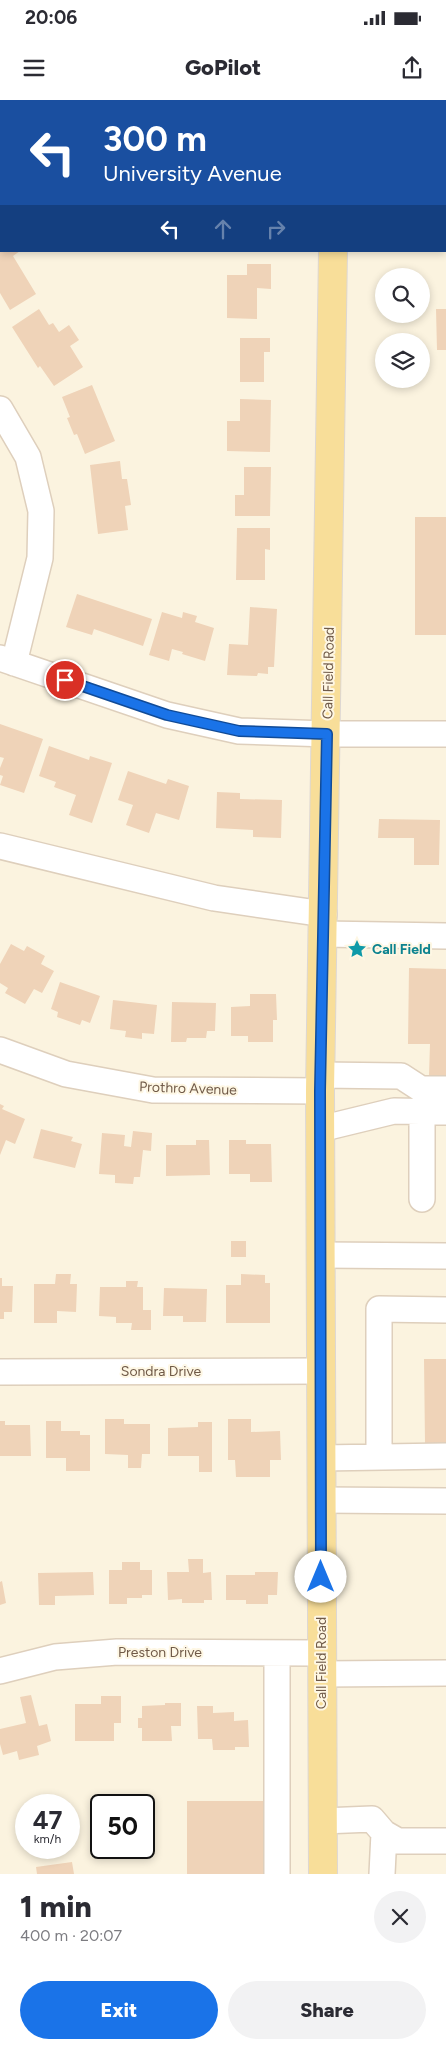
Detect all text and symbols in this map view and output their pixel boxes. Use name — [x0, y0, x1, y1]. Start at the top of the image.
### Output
text: 20:06 — [25, 6, 77, 29]
icon: menu — [20, 54, 48, 82]
text: GoPilot — [185, 54, 261, 81]
icon: share — [398, 54, 426, 82]
text: 300 m — [103, 118, 207, 160]
icon: left — [20, 120, 85, 185]
text: University Avenue — [103, 160, 282, 187]
icon: left — [156, 215, 184, 243]
icon: ahead — [209, 215, 237, 243]
icon: right — [262, 215, 290, 243]
map controls — [375, 268, 430, 388]
button: search — [375, 268, 430, 323]
button: layers — [375, 333, 430, 388]
street label: Call Field Road — [319, 627, 338, 719]
pin — [44, 659, 86, 701]
icon: arrive — [51, 666, 79, 694]
place icon: Call Field — [346, 938, 368, 960]
place label: Call Field — [372, 941, 431, 958]
street label: Prothro Avenue — [139, 1078, 237, 1099]
street label: Sondra Drive — [121, 1363, 202, 1380]
position arrow — [294, 1550, 346, 1602]
street label: Call Field Road — [313, 1617, 330, 1709]
street label: Preston Drive — [118, 1644, 202, 1661]
speed limit sign: 50 — [90, 1794, 155, 1859]
text: 47 — [33, 1805, 62, 1835]
text: km/h — [34, 1832, 61, 1846]
text: 1 min — [20, 1888, 92, 1925]
button: close — [374, 1891, 426, 1943]
text: 400 m · 20:07 — [20, 1926, 122, 1945]
button: Exit — [20, 1981, 218, 2039]
button: Share — [228, 1981, 426, 2039]

